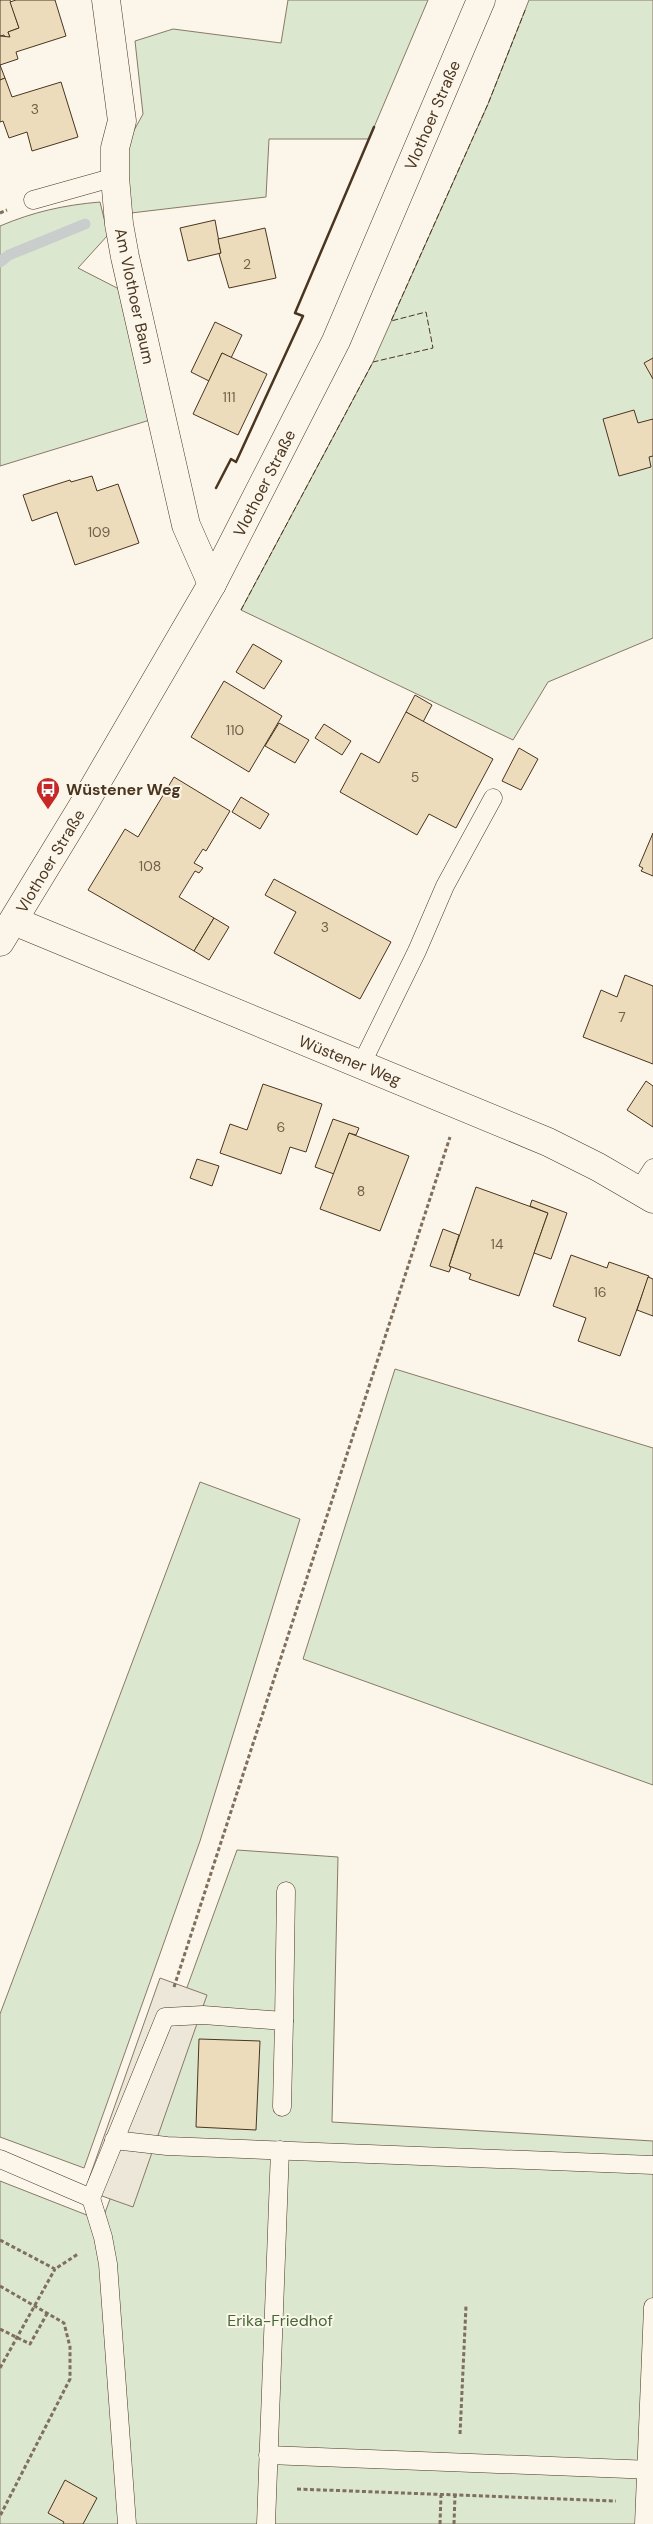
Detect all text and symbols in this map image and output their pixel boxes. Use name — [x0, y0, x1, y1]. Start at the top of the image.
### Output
street label: Vlothoer Straße — [400, 57, 465, 173]
house number: 3 — [31, 100, 39, 118]
street label: Am Vlothoer Baum — [110, 226, 159, 366]
house number: 2 — [243, 255, 251, 273]
house number: 111 — [222, 388, 236, 406]
street label: Vlothoer Straße — [228, 426, 300, 540]
house number: 109 — [88, 523, 111, 541]
house number: 110 — [226, 721, 244, 739]
house number: 5 — [411, 768, 419, 786]
bus stop icon: Wüstener Weg — [35, 776, 61, 810]
place label: Wüstener Weg — [66, 779, 181, 800]
street label: Vlothoer Straße — [11, 806, 90, 917]
house number: 108 — [139, 857, 161, 875]
house number: 3 — [321, 918, 329, 936]
house number: 7 — [618, 1008, 626, 1026]
street label: Wüstener Weg — [296, 1030, 404, 1091]
house number: 6 — [277, 1118, 285, 1136]
house number: 8 — [357, 1182, 365, 1200]
house number: 14 — [491, 1235, 504, 1253]
house number: 16 — [593, 1283, 607, 1301]
park label: Erika-Friedhof — [227, 2310, 333, 2331]

